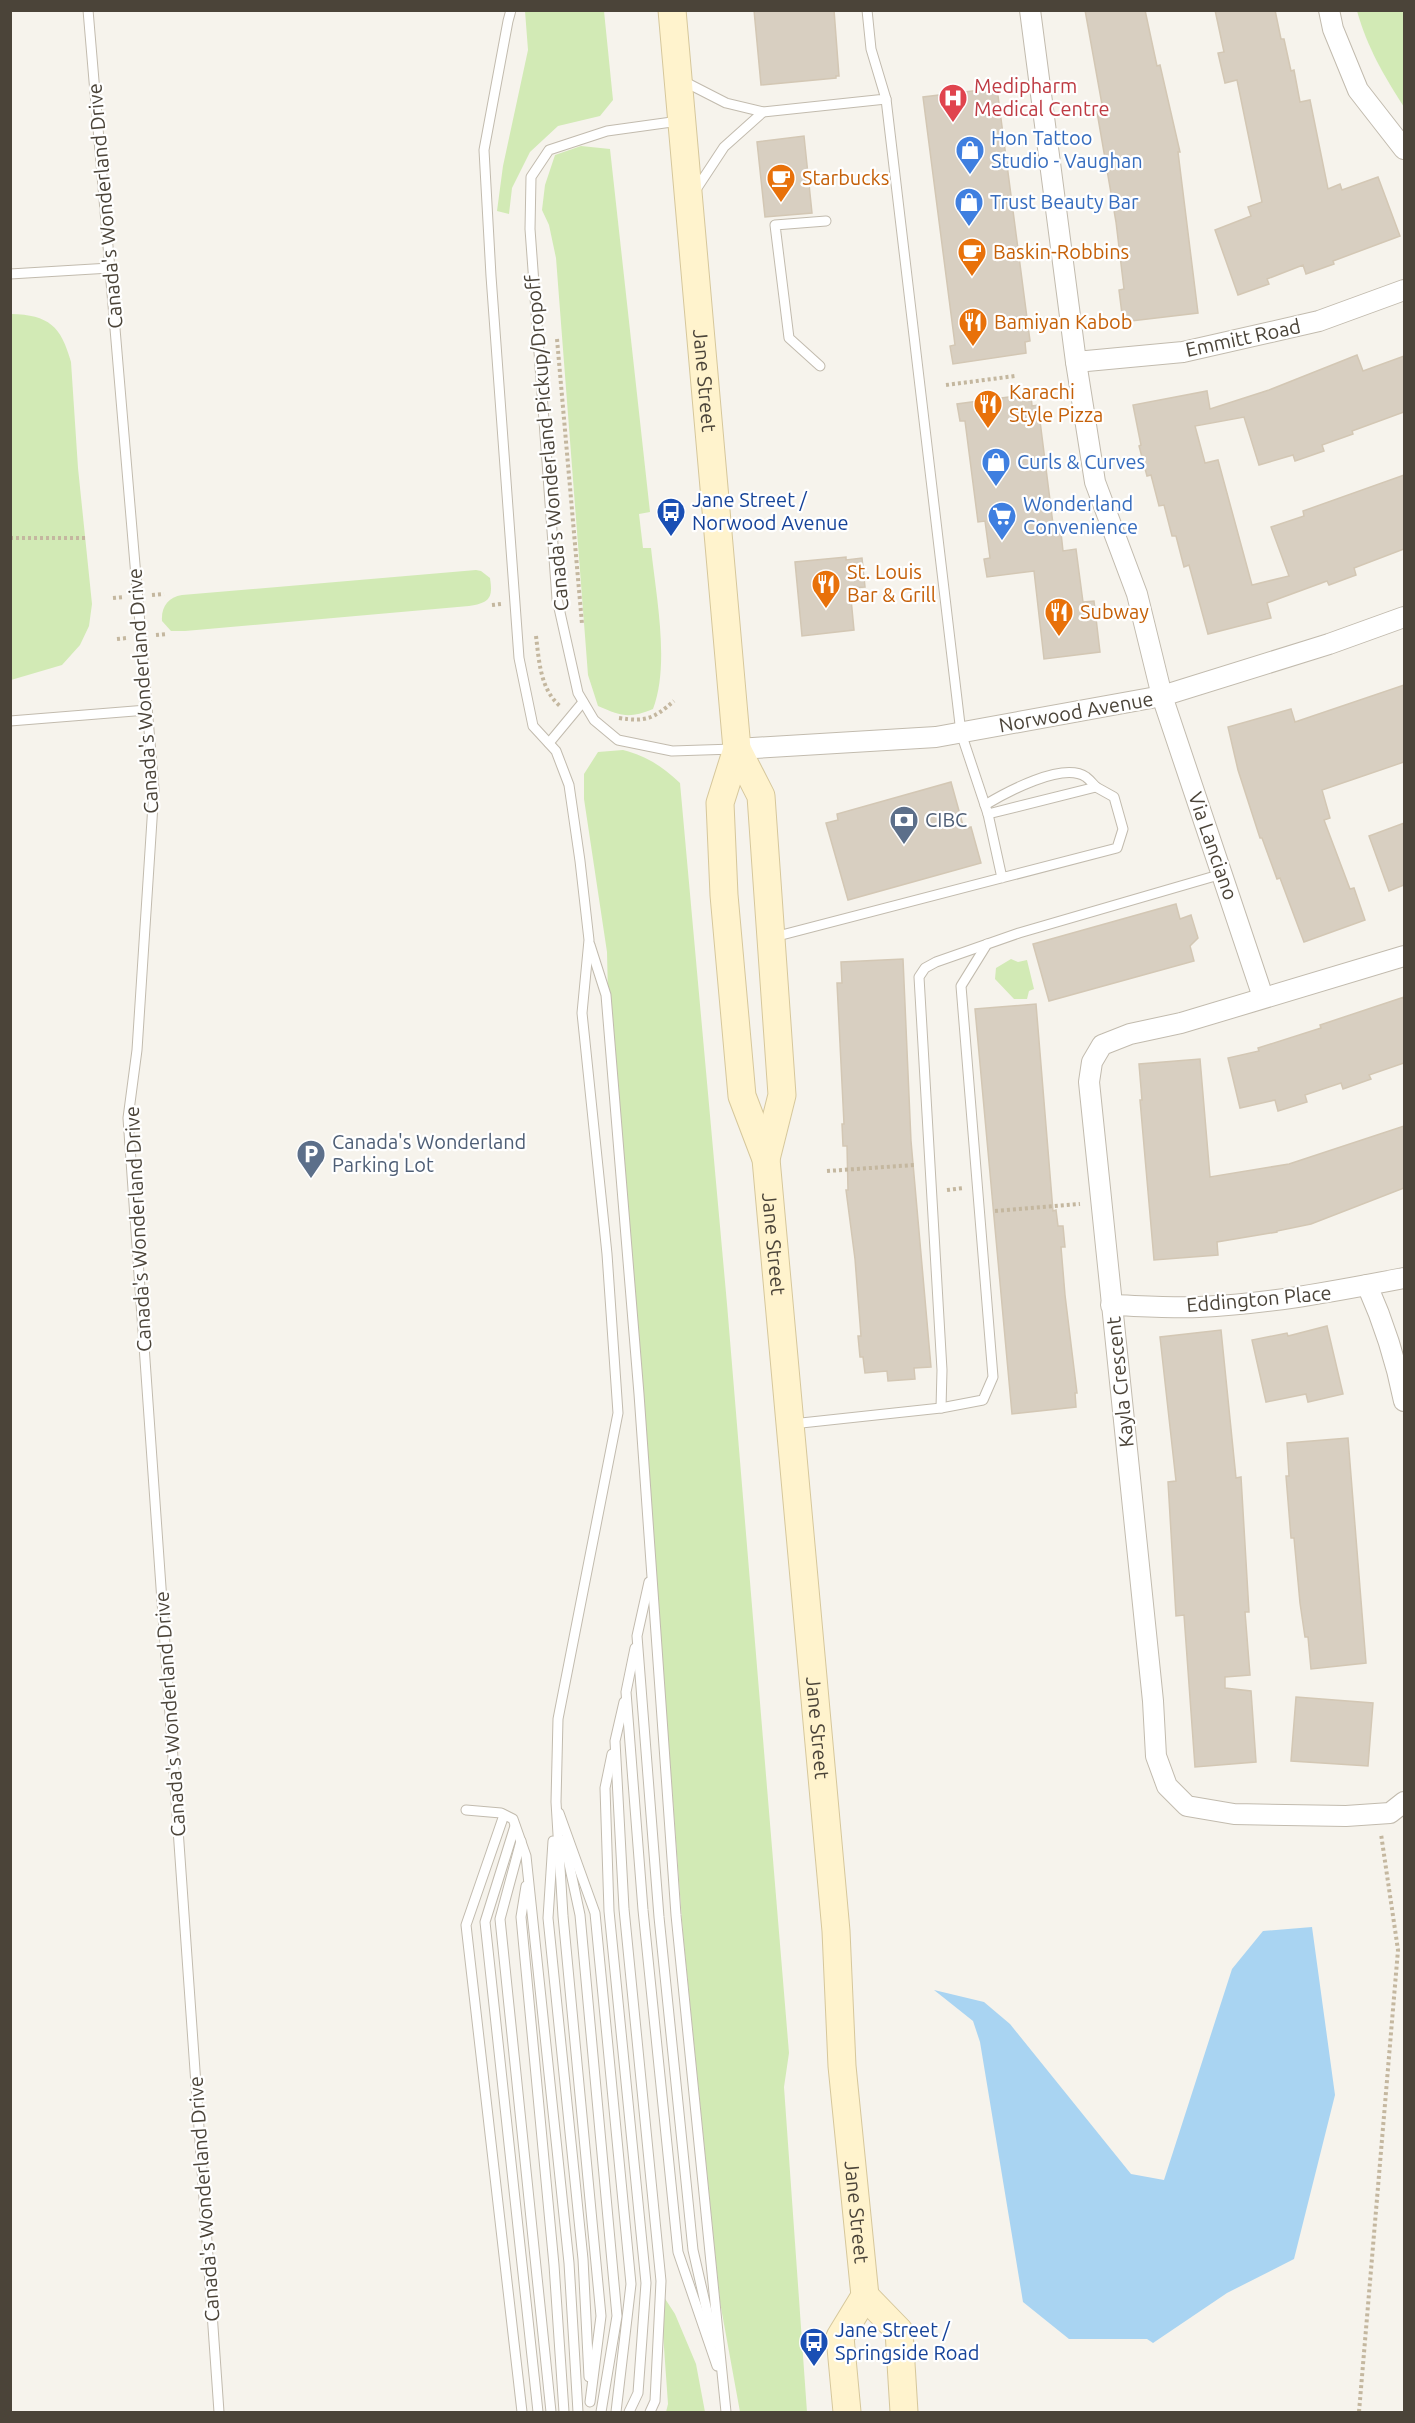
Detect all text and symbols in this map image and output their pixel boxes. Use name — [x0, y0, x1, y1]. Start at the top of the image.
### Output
place label: Medipharm Medical Centre — [974, 74, 1109, 120]
street label: Canada's Wonderland Drive — [82, 82, 127, 330]
hospital icon: Medipharm Medical Centre — [937, 82, 969, 124]
place label: Hon Tattoo Studio - Vaughan — [991, 126, 1143, 172]
shop icon: Hon Tattoo Studio - Vaughan — [954, 134, 986, 176]
cafe icon: Starbucks — [765, 162, 797, 204]
place label: Starbucks — [802, 166, 889, 189]
shop icon: Trust Beauty Bar — [953, 186, 985, 228]
place label: Trust Beauty Bar — [990, 190, 1139, 213]
cafe icon: Baskin-Robbins — [956, 236, 988, 278]
place label: Baskin-Robbins — [993, 240, 1129, 263]
street label: Canada's Wonderland Pickup/Dropoff — [520, 273, 573, 612]
restaurant icon: Bamiyan Kabob — [957, 306, 989, 348]
place label: Bamiyan Kabob — [994, 310, 1133, 333]
street label: Emmitt Road — [1183, 314, 1303, 361]
street label: Jane Street — [689, 328, 721, 433]
place label: Karachi Style Pizza — [1009, 380, 1103, 426]
restaurant icon: Karachi Style Pizza — [972, 388, 1004, 430]
shop icon: Curls & Curves — [980, 446, 1012, 488]
place label: Curls & Curves — [1017, 450, 1145, 473]
place label: Jane Street / Norwood Avenue — [692, 488, 849, 534]
place label: Wonderland Convenience — [1023, 492, 1138, 538]
bus stop icon: Jane Street / Norwood Avenue — [655, 496, 687, 538]
supermarket icon: Wonderland Convenience — [986, 500, 1018, 542]
place label: St. Louis Bar & Grill — [847, 560, 936, 606]
street label: Canada's Wonderland Drive — [122, 567, 163, 815]
restaurant icon: St. Louis Bar & Grill — [810, 568, 842, 610]
restaurant icon: Subway — [1043, 596, 1075, 638]
place label: Subway — [1080, 600, 1149, 623]
street label: Norwood Avenue — [997, 687, 1155, 736]
street label: Via Lanciano — [1184, 789, 1243, 903]
bank icon: CIBC — [888, 804, 920, 846]
place label: CIBC — [925, 808, 967, 831]
street label: Canada's Wonderland Drive — [120, 1105, 155, 1353]
place label: Canada's Wonderland Parking Lot — [332, 1130, 526, 1176]
parking icon: Canada's Wonderland Parking Lot — [295, 1138, 327, 1180]
street label: Jane Street — [758, 1191, 790, 1296]
street label: Eddington Place — [1185, 1281, 1332, 1316]
street label: Kayla Crescent — [1101, 1315, 1138, 1449]
street label: Canada's Wonderland Drive — [149, 1590, 190, 1838]
street label: Jane Street — [802, 1675, 834, 1780]
street label: Canada's Wonderland Drive — [183, 2075, 224, 2323]
street label: Jane Street — [841, 2160, 874, 2265]
place label: Jane Street / Springside Road — [835, 2318, 980, 2364]
bus stop icon: Jane Street / Springside Road — [798, 2326, 830, 2368]

